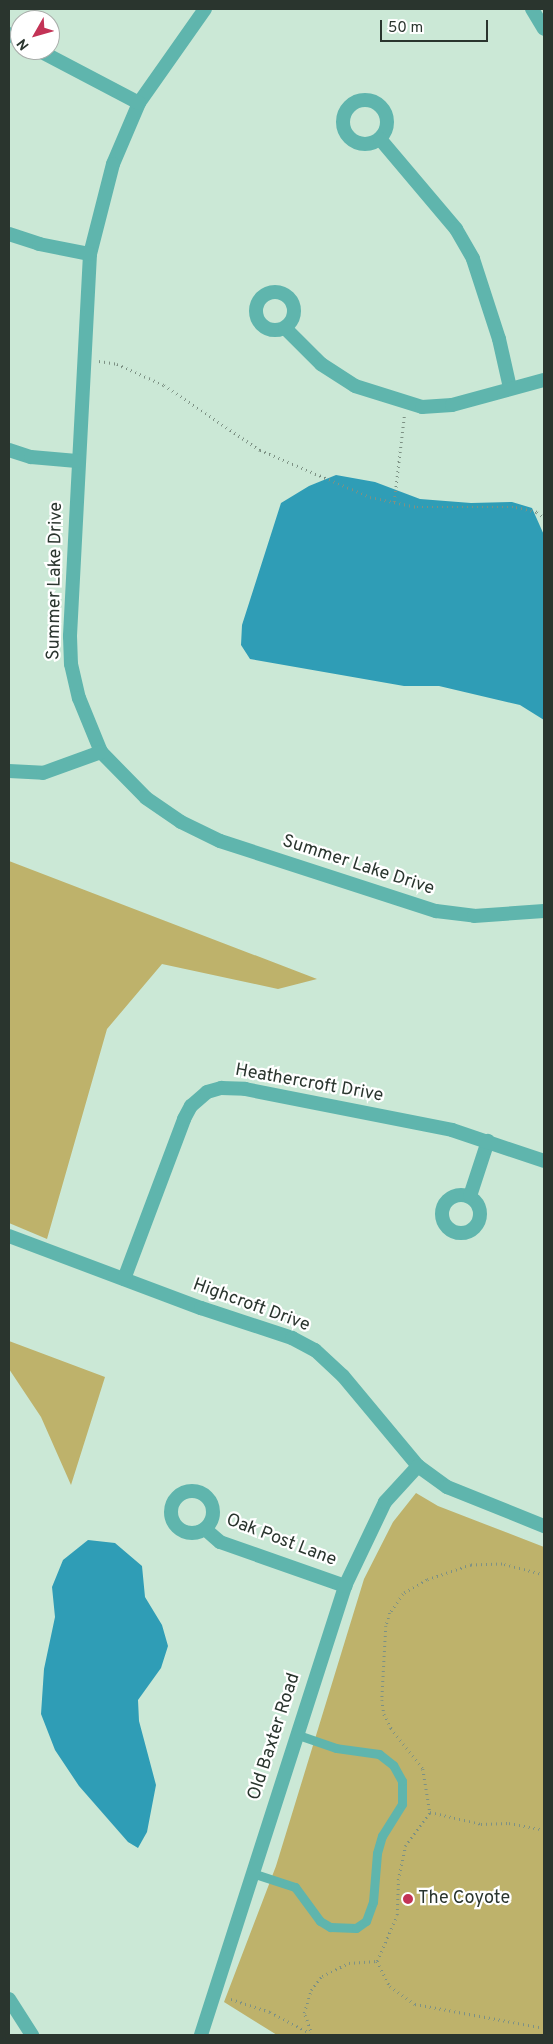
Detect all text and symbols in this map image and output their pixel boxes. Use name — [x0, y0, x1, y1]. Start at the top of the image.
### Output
north arrow — [10, 10, 60, 60]
scale bar — [383, 10, 490, 42]
text: 50 m — [388, 19, 423, 38]
text: N — [14, 35, 33, 53]
street label: Summer Lake Drive — [44, 502, 68, 660]
street label: Summer Lake Drive — [279, 831, 437, 901]
street label: Heathercroft Drive — [233, 1060, 385, 1108]
street label: Highcroft Drive — [190, 1275, 312, 1337]
street label: Oak Post Lane — [223, 1510, 339, 1572]
street label: Old Baxter Road — [244, 1671, 306, 1803]
place label: The Coyote — [418, 1888, 510, 1910]
marker: The Coyote — [402, 1893, 414, 1905]

